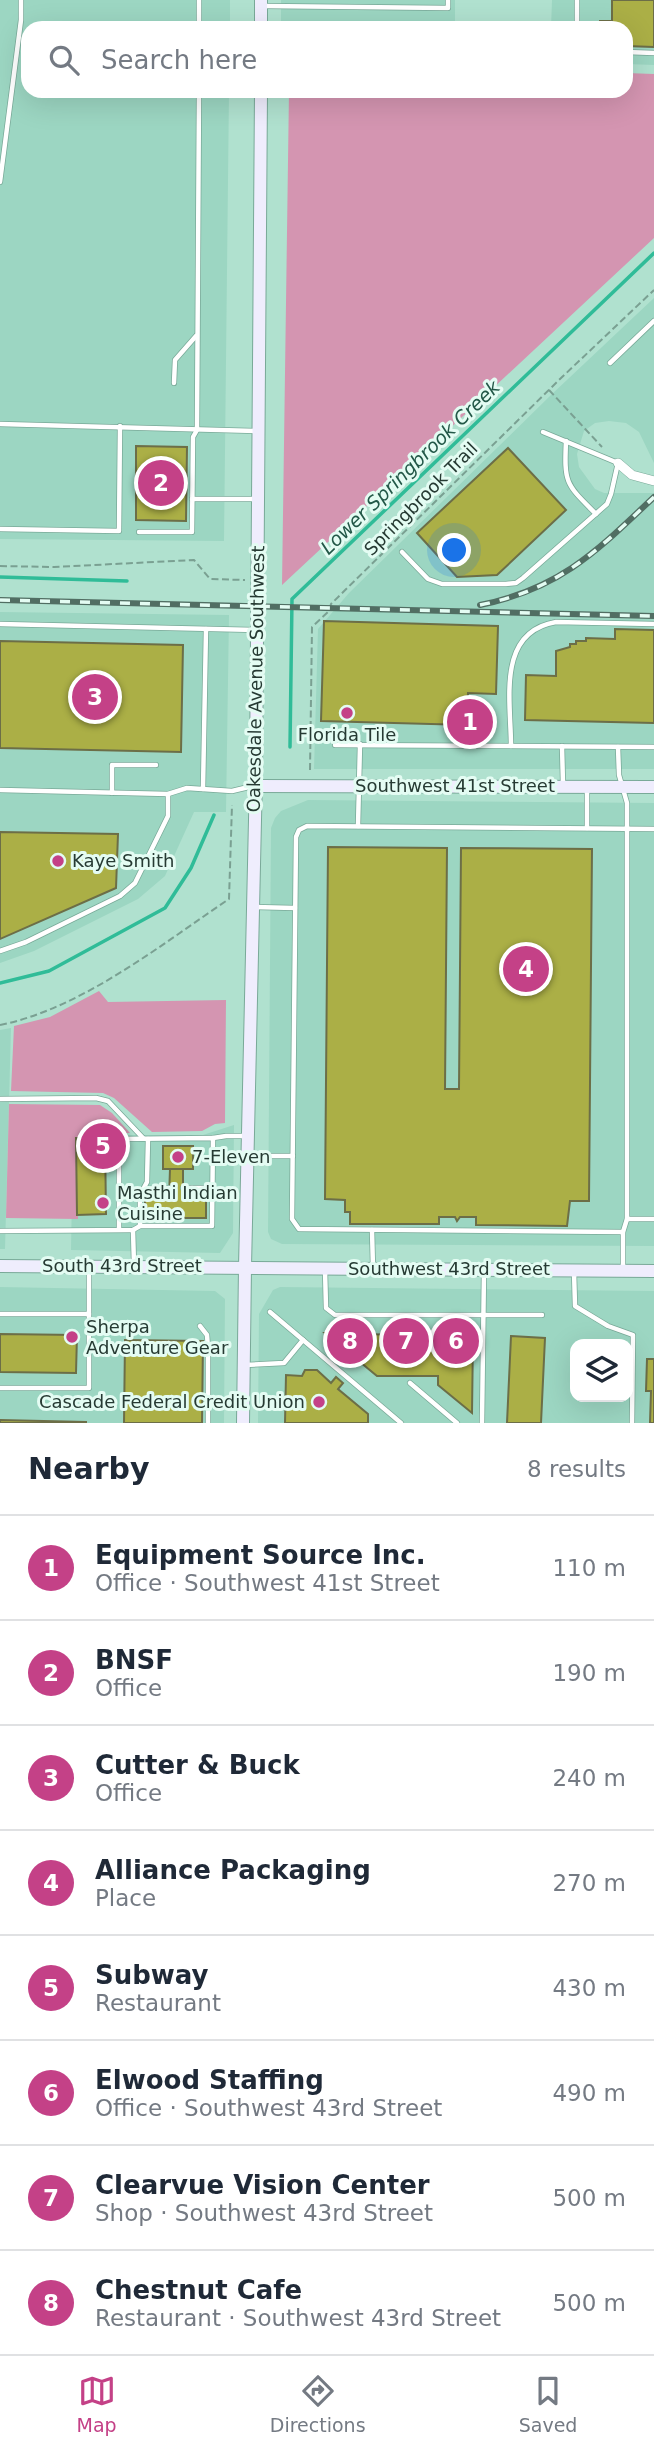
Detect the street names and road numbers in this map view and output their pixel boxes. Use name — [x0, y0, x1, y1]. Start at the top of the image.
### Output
street label: Springbrook Trail — [360, 438, 482, 560]
street label: Oakesdale Avenue Southwest — [243, 545, 268, 813]
street label: Southwest 41st Street — [355, 775, 555, 796]
street label: South 43rd Street — [42, 1255, 202, 1276]
street label: Southwest 43rd Street — [348, 1258, 550, 1279]

